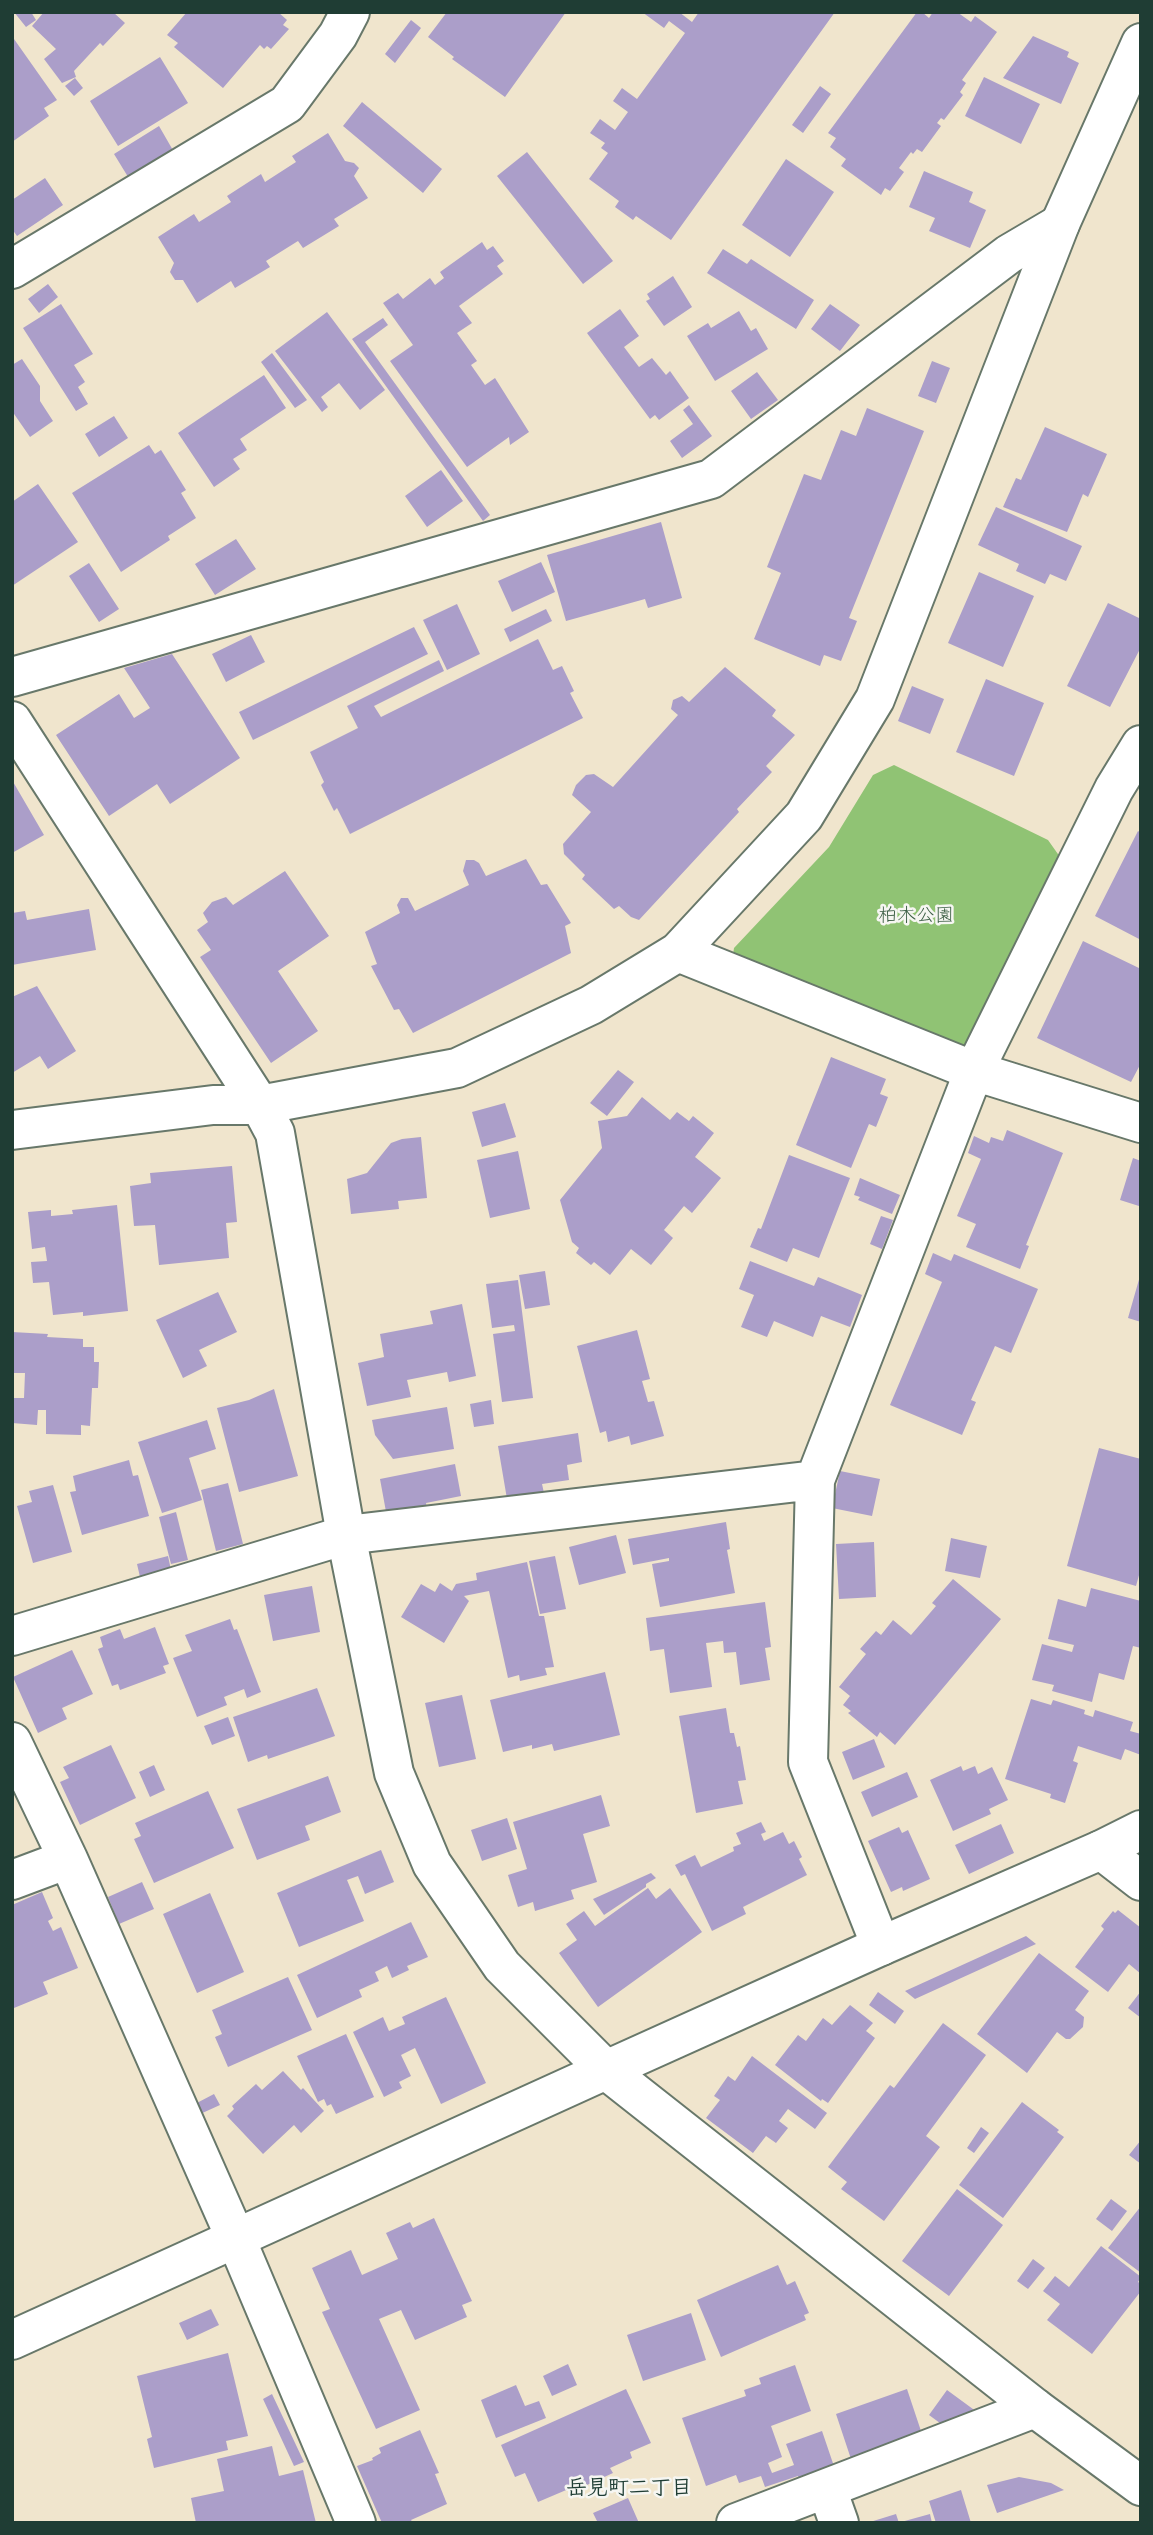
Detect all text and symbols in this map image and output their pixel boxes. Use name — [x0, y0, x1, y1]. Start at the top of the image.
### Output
park label: 柏木公園 — [878, 905, 954, 927]
district label: 岳見町二丁目 — [566, 2475, 692, 2501]

